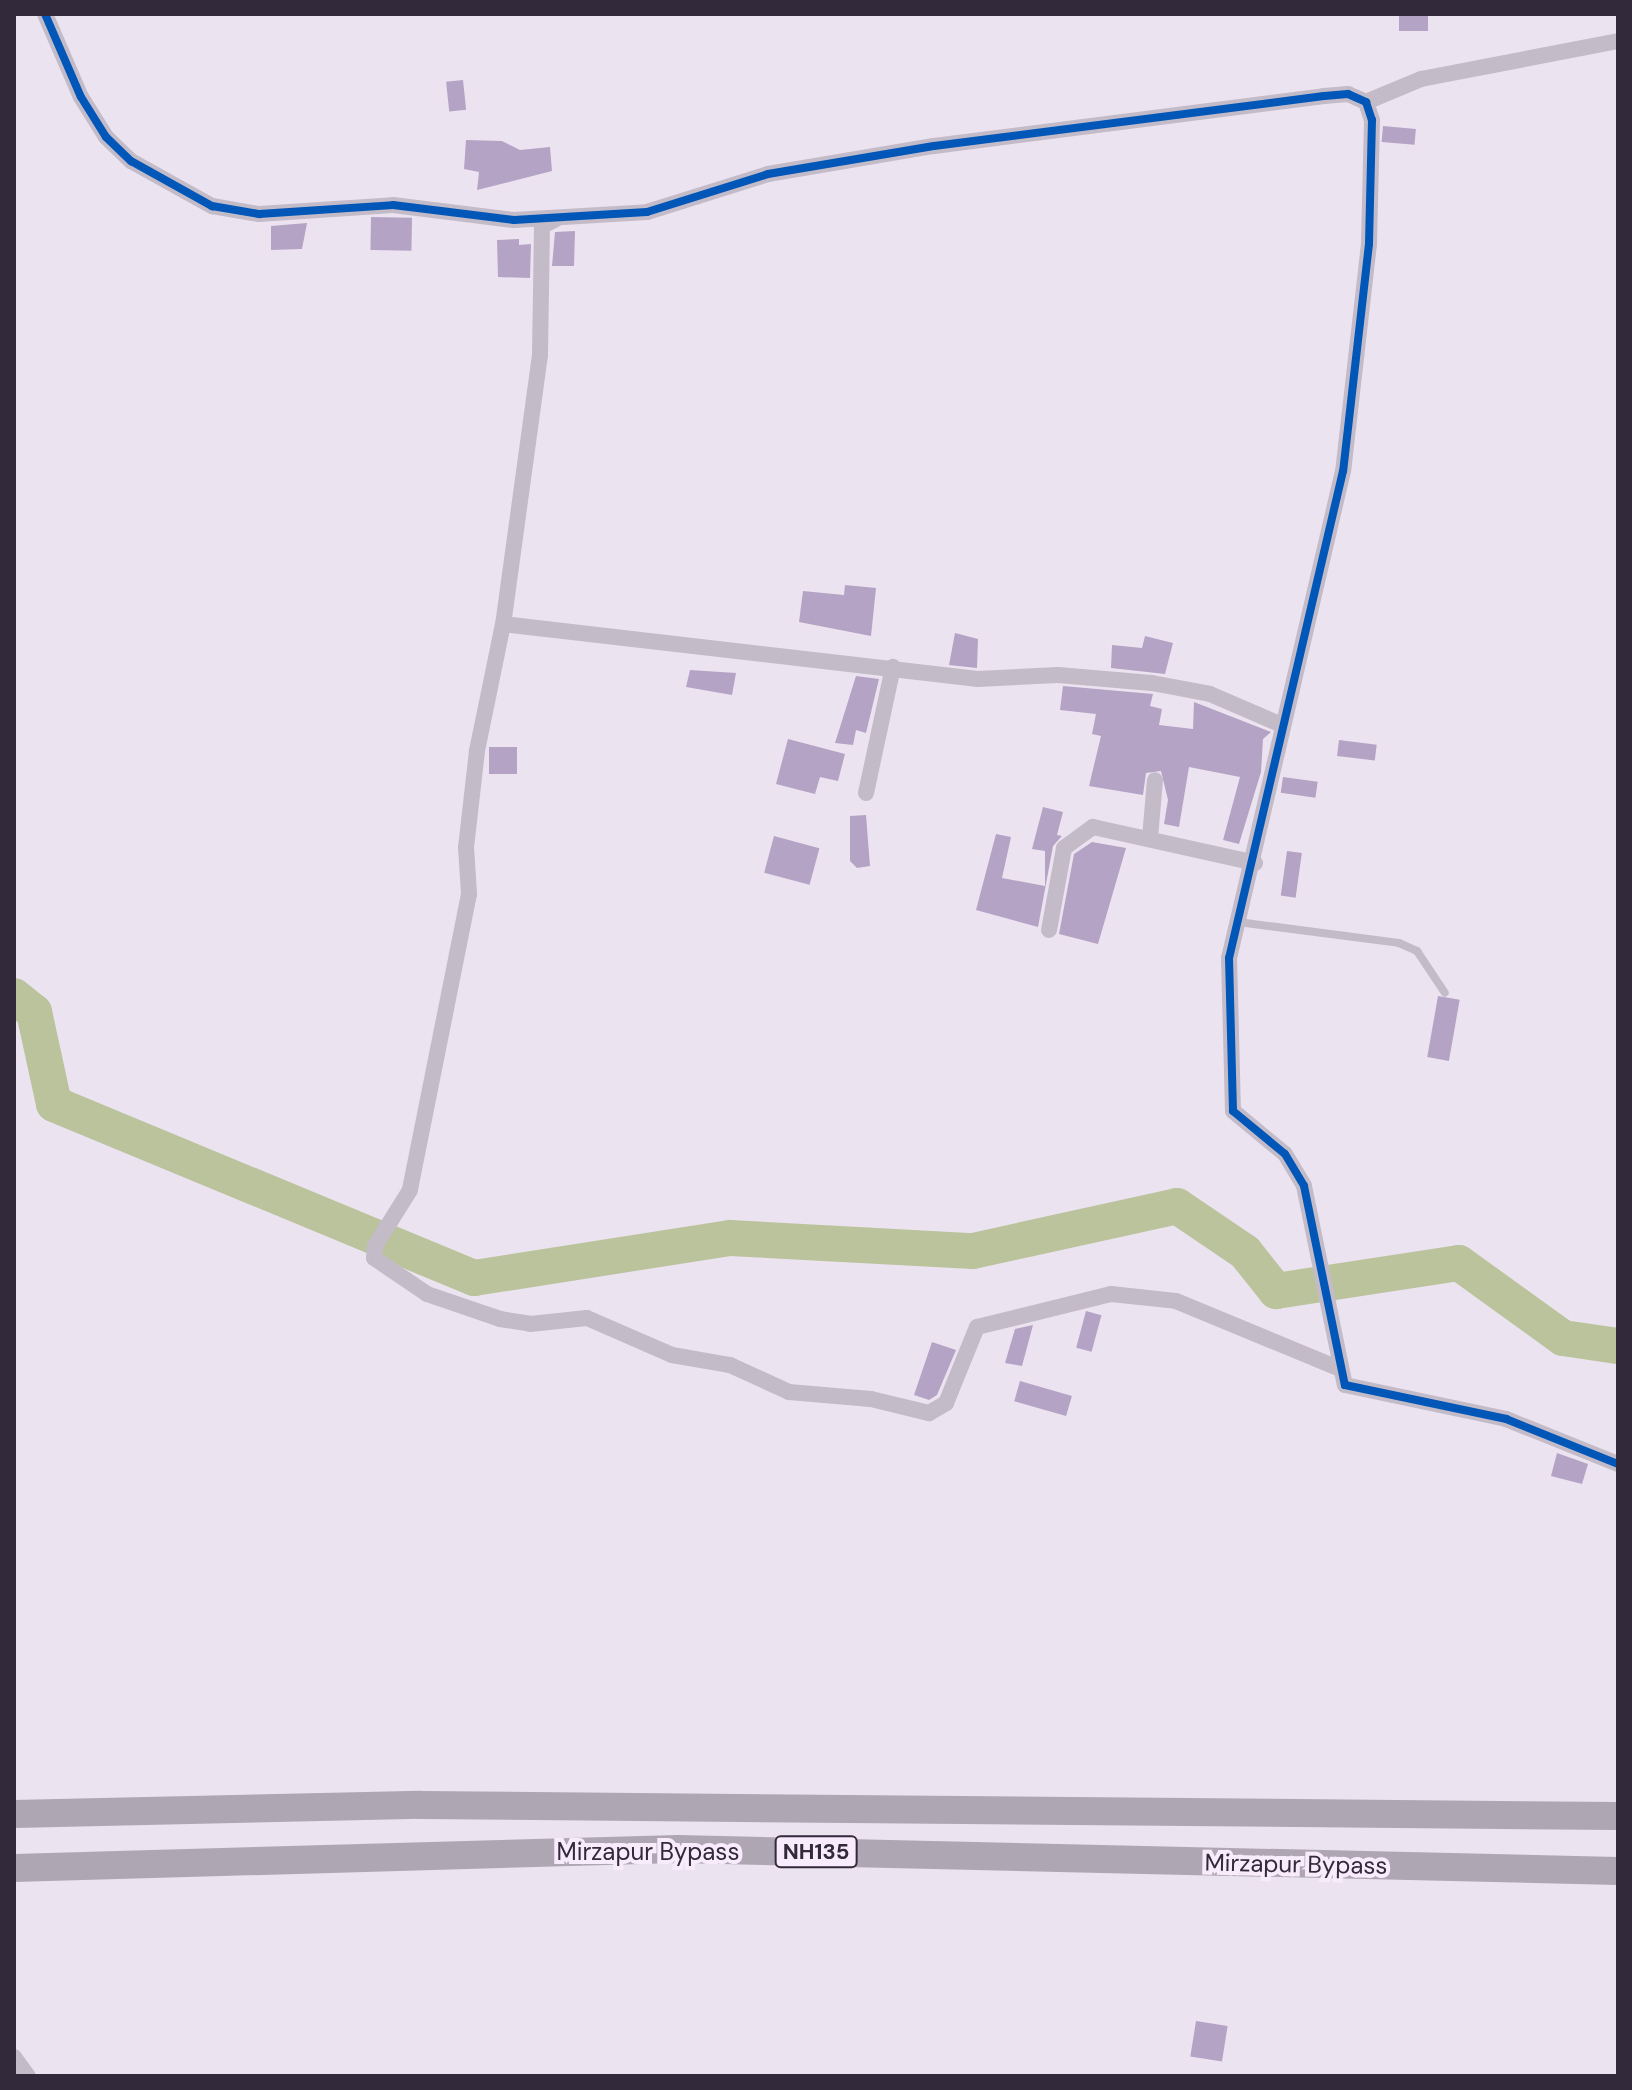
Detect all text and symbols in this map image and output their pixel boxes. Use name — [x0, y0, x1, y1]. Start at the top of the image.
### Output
road number: NH135 — [774, 1834, 858, 1870]
street label: Mirzapur Bypass — [557, 1838, 739, 1866]
street label: Mirzapur Bypass — [1204, 1848, 1388, 1880]

